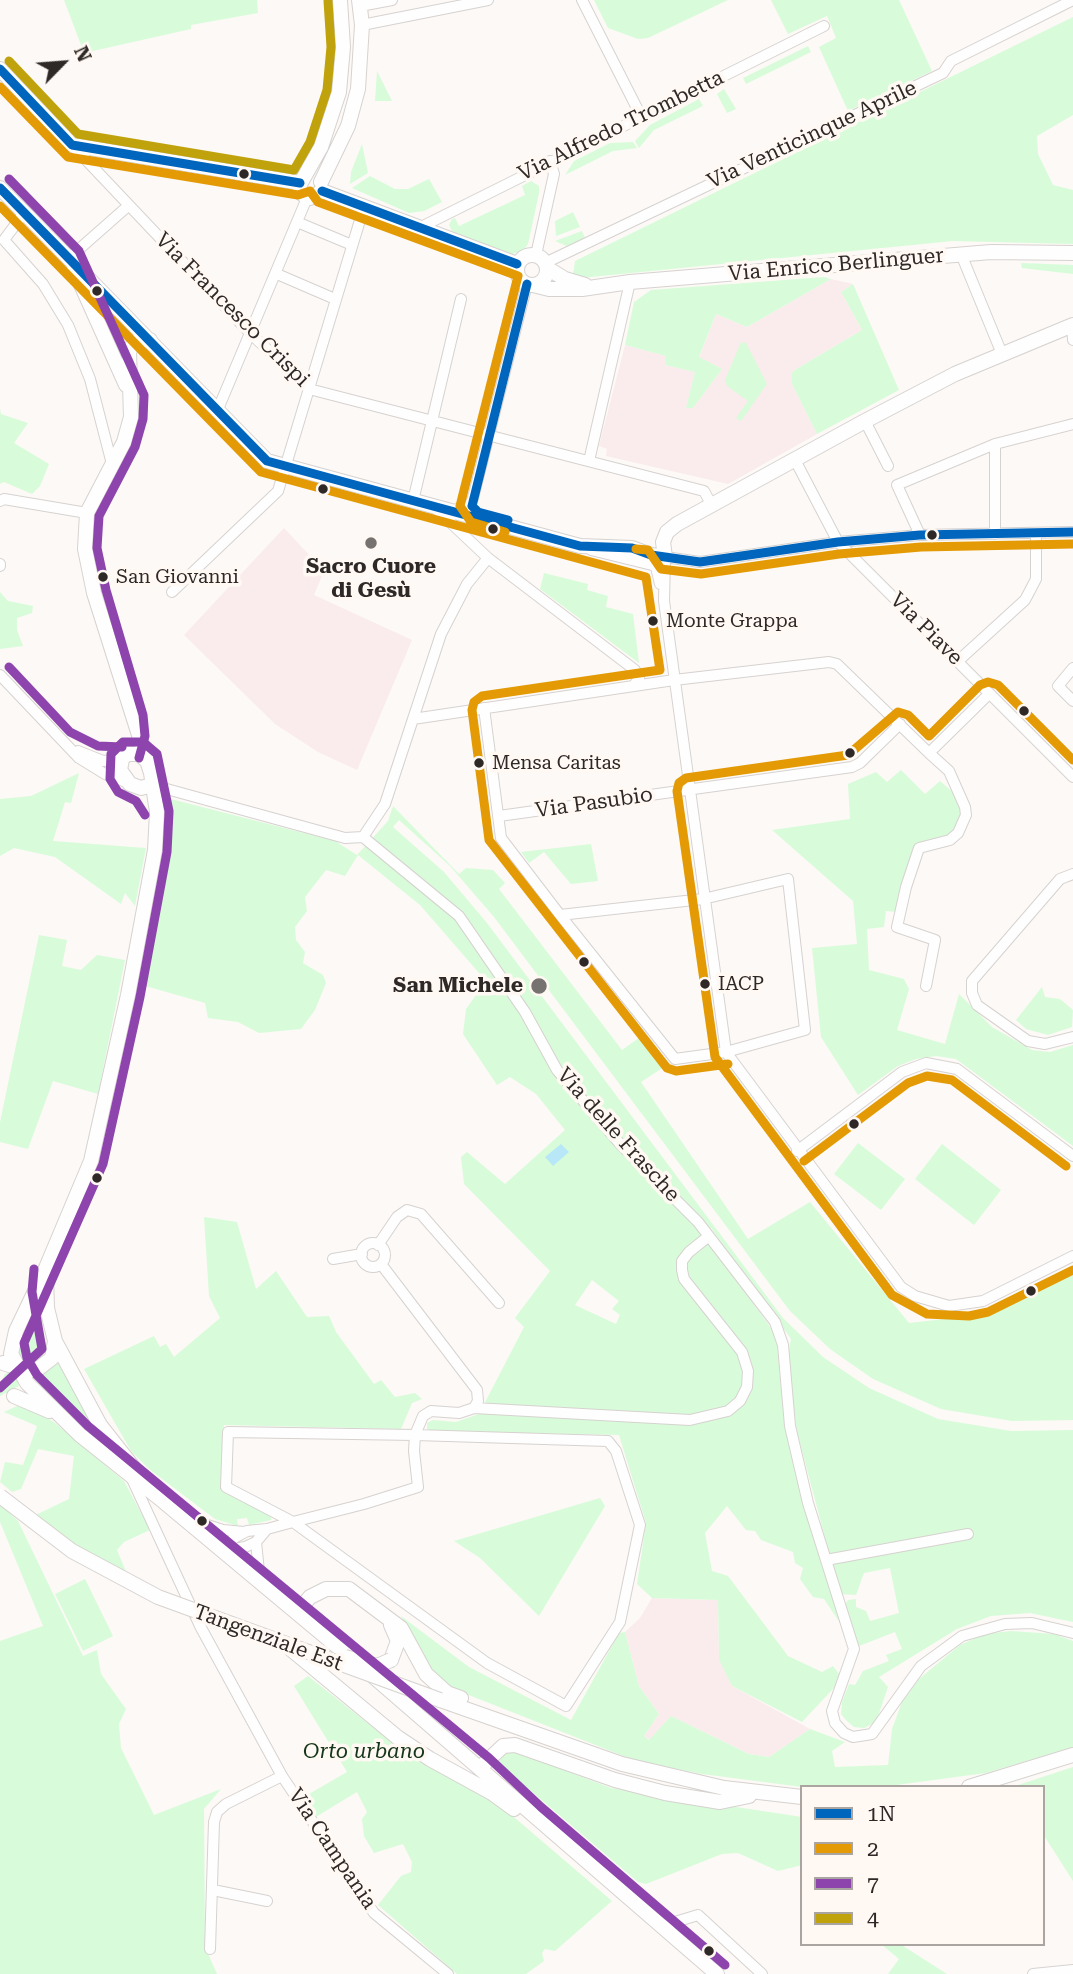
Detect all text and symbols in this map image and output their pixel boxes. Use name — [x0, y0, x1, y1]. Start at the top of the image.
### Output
north arrow — [28, 28, 98, 98]
text: N — [69, 42, 96, 65]
street label: Via Alfredo Trombetta — [514, 65, 728, 187]
street label: Via Venticinque Aprile — [703, 75, 921, 195]
unlabelled marker — [237, 167, 251, 181]
street label: Via Francesco Crispi — [150, 228, 314, 392]
street label: Via Enrico Berlinguer — [727, 243, 945, 287]
unlabelled marker — [90, 284, 104, 298]
unlabelled marker — [316, 482, 330, 496]
unlabelled marker — [486, 522, 500, 536]
unlabelled marker — [925, 528, 939, 542]
marker: Sacro Cuore di Gesù — [363, 535, 379, 551]
place label: Sacro Cuore di Gesù — [306, 554, 436, 604]
place label: San Giovanni — [116, 566, 239, 588]
marker: San Giovanni — [96, 570, 110, 584]
street label: Via Piave — [884, 587, 968, 671]
place label: Monte Grappa — [666, 610, 798, 632]
marker: Monte Grappa — [646, 614, 660, 628]
unlabelled marker — [1017, 704, 1031, 718]
unlabelled marker — [843, 746, 857, 760]
place label: Mensa Caritas — [492, 752, 621, 774]
marker: Mensa Caritas — [472, 756, 486, 770]
street label: Via Pasubio — [534, 782, 654, 824]
unlabelled marker — [577, 955, 591, 969]
place label: San Michele — [393, 973, 523, 999]
place label: IACP — [718, 973, 764, 995]
marker: San Michele — [529, 976, 549, 996]
marker: IACP — [698, 977, 712, 991]
street label: Via delle Frasche — [551, 1063, 685, 1207]
unlabelled marker — [847, 1117, 861, 1131]
unlabelled marker — [90, 1171, 104, 1185]
unlabelled marker — [1024, 1284, 1038, 1298]
unlabelled marker — [195, 1514, 209, 1528]
street label: Tangenziale Est — [190, 1599, 346, 1677]
park label: Orto urbano — [303, 1739, 425, 1765]
street label: Via Campania — [282, 1784, 382, 1914]
legend — [800, 1785, 1045, 1946]
text: 1N — [867, 1802, 896, 1826]
text: 2 — [867, 1837, 879, 1861]
text: 7 — [867, 1872, 879, 1896]
text: 4 — [867, 1907, 879, 1931]
unlabelled marker — [702, 1944, 716, 1958]

